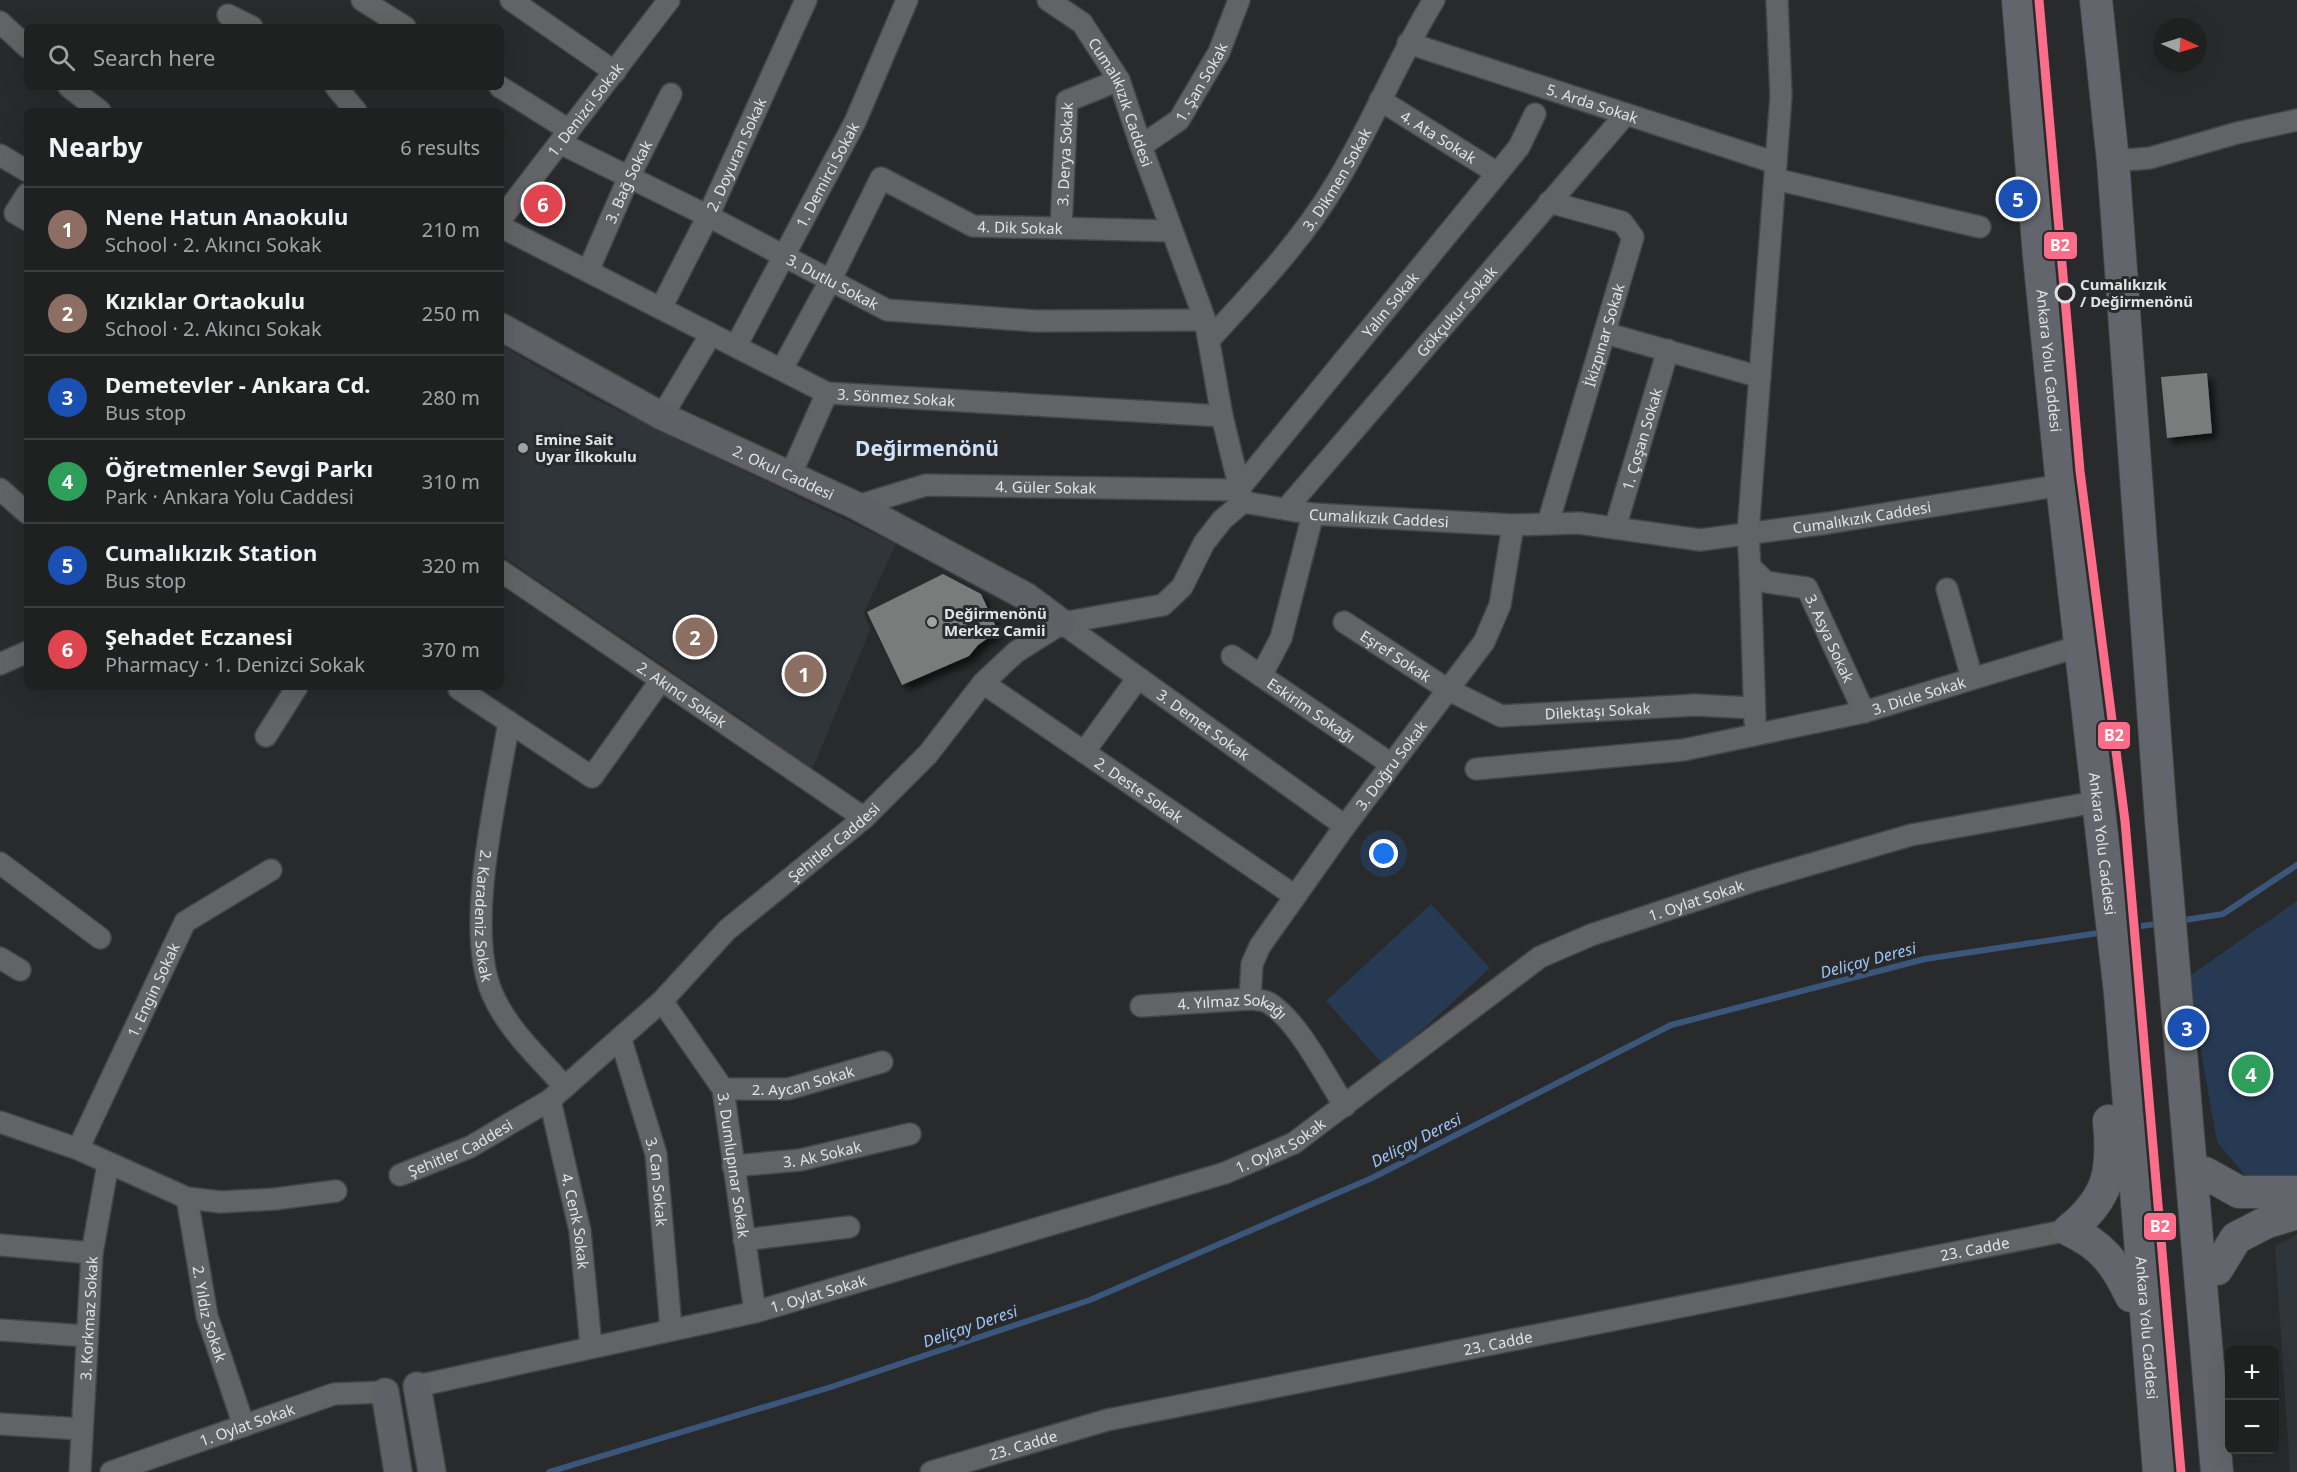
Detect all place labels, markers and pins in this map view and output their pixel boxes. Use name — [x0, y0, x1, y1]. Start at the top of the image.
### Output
pin: 5 — [1998, 176, 2038, 222]
pin: 6 — [524, 182, 562, 226]
place label: Cumalıkızık / Değirmenönü — [2080, 274, 2193, 311]
marker: Cumalıkızık / Değirmenönü — [2055, 283, 2075, 303]
place label: Emine Sait Uyar İlkokulu — [535, 429, 637, 466]
marker: Emine Sait Uyar İlkokulu — [516, 441, 530, 455]
place label: Değirmenönü Merkez Camii — [944, 603, 1047, 640]
pin: 2 — [676, 614, 714, 660]
marker: Değirmenönü Merkez Camii — [925, 615, 939, 629]
pin: 1 — [784, 652, 824, 696]
pin: 3 — [2168, 1006, 2206, 1050]
pin: 4 — [2232, 1052, 2270, 1096]

